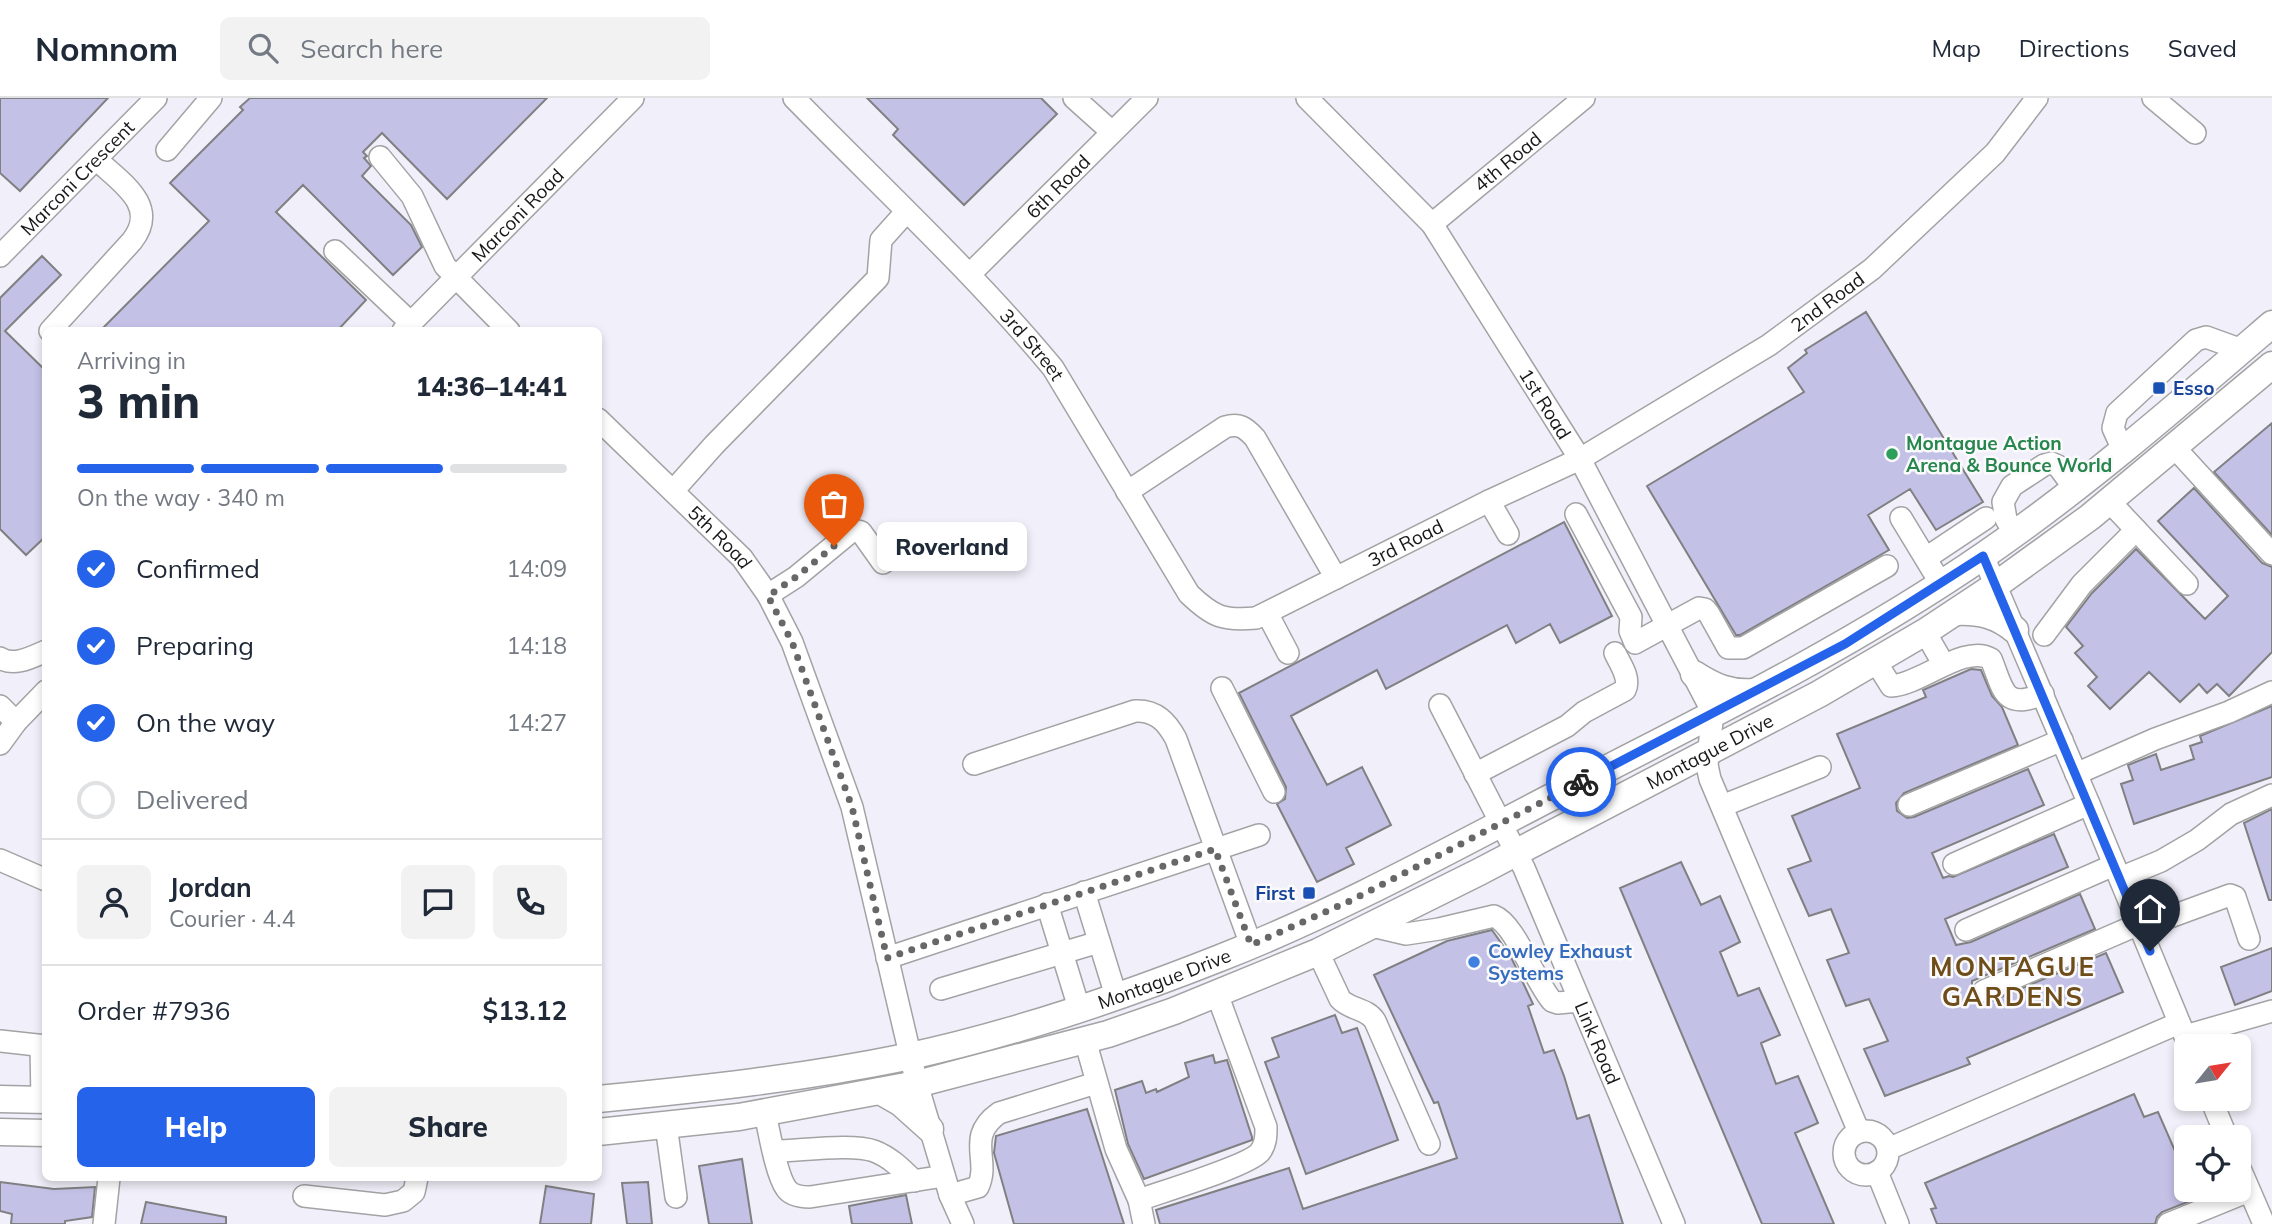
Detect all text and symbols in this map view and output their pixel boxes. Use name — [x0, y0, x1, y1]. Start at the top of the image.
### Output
search box — [220, 17, 710, 80]
text: Nomnom — [35, 28, 178, 69]
icon: search — [244, 29, 282, 67]
text: Search here — [300, 32, 443, 65]
text: Map — [1931, 33, 1981, 63]
text: Directions — [2019, 33, 2130, 63]
text: Saved — [2168, 33, 2237, 63]
street label: Marconi Crescent — [15, 115, 140, 240]
street label: 4th Road — [1469, 126, 1546, 196]
street label: 6th Road — [1021, 150, 1095, 224]
street label: Marconi Road — [466, 163, 569, 267]
street label: 2nd Road — [1786, 267, 1869, 337]
street label: 3rd Street — [995, 304, 1070, 385]
text: Arriving in — [77, 346, 186, 375]
street label: 1st Road — [1514, 364, 1576, 444]
text: 14:36–14:41 — [416, 370, 567, 403]
text: 3 min — [77, 372, 200, 430]
place label: Esso — [2173, 376, 2215, 400]
marker: Esso — [2151, 380, 2167, 396]
place label: Montague Action Arena & Bounce World — [1906, 431, 2112, 477]
marker: Montague Action Arena & Bounce World — [1884, 446, 1900, 462]
pin — [804, 474, 864, 546]
text: On the way · 340 m — [77, 483, 285, 512]
icon: bag — [815, 485, 853, 523]
street label: 5th Road — [683, 500, 758, 573]
street label: 3rd Road — [1364, 514, 1447, 572]
callout: Roverland — [876, 522, 1026, 570]
text: Roverland — [895, 532, 1009, 561]
icon: check — [77, 550, 115, 588]
text: Confirmed — [136, 552, 260, 585]
text: 14:09 — [507, 554, 567, 583]
icon: check — [77, 627, 115, 665]
text: Preparing — [136, 629, 254, 662]
text: 14:18 — [507, 631, 567, 660]
icon: check — [77, 704, 115, 742]
text: On the way — [136, 706, 275, 739]
text: 14:27 — [507, 708, 567, 737]
street label: Montague Drive — [1642, 708, 1777, 794]
courier — [1546, 747, 1616, 817]
icon: bike — [1562, 763, 1600, 801]
text: Delivered — [136, 783, 249, 816]
button: person — [77, 865, 151, 939]
button: chat — [401, 865, 475, 939]
button: phone — [493, 865, 567, 939]
text: Jordan — [169, 871, 252, 904]
pin — [2120, 879, 2180, 951]
place label: First — [1255, 881, 1295, 905]
marker: First — [1301, 885, 1317, 901]
icon: home — [2131, 890, 2169, 928]
text: Courier · 4.4 — [169, 904, 295, 933]
place label: Cowley Exhaust Systems — [1488, 939, 1632, 985]
street label: Montague Drive — [1095, 943, 1234, 1014]
district label: MONTAGUE GARDENS — [1930, 950, 2096, 1013]
marker: Cowley Exhaust Systems — [1466, 954, 1482, 970]
text: Order #7936 — [77, 994, 230, 1027]
text: $13.12 — [483, 994, 567, 1027]
street label: Link Road — [1570, 998, 1626, 1088]
north arrow — [2174, 1034, 2250, 1111]
map controls — [2174, 1034, 2251, 1202]
button: Help — [77, 1087, 315, 1167]
button: Share — [329, 1087, 567, 1167]
button: locate — [2174, 1125, 2251, 1202]

